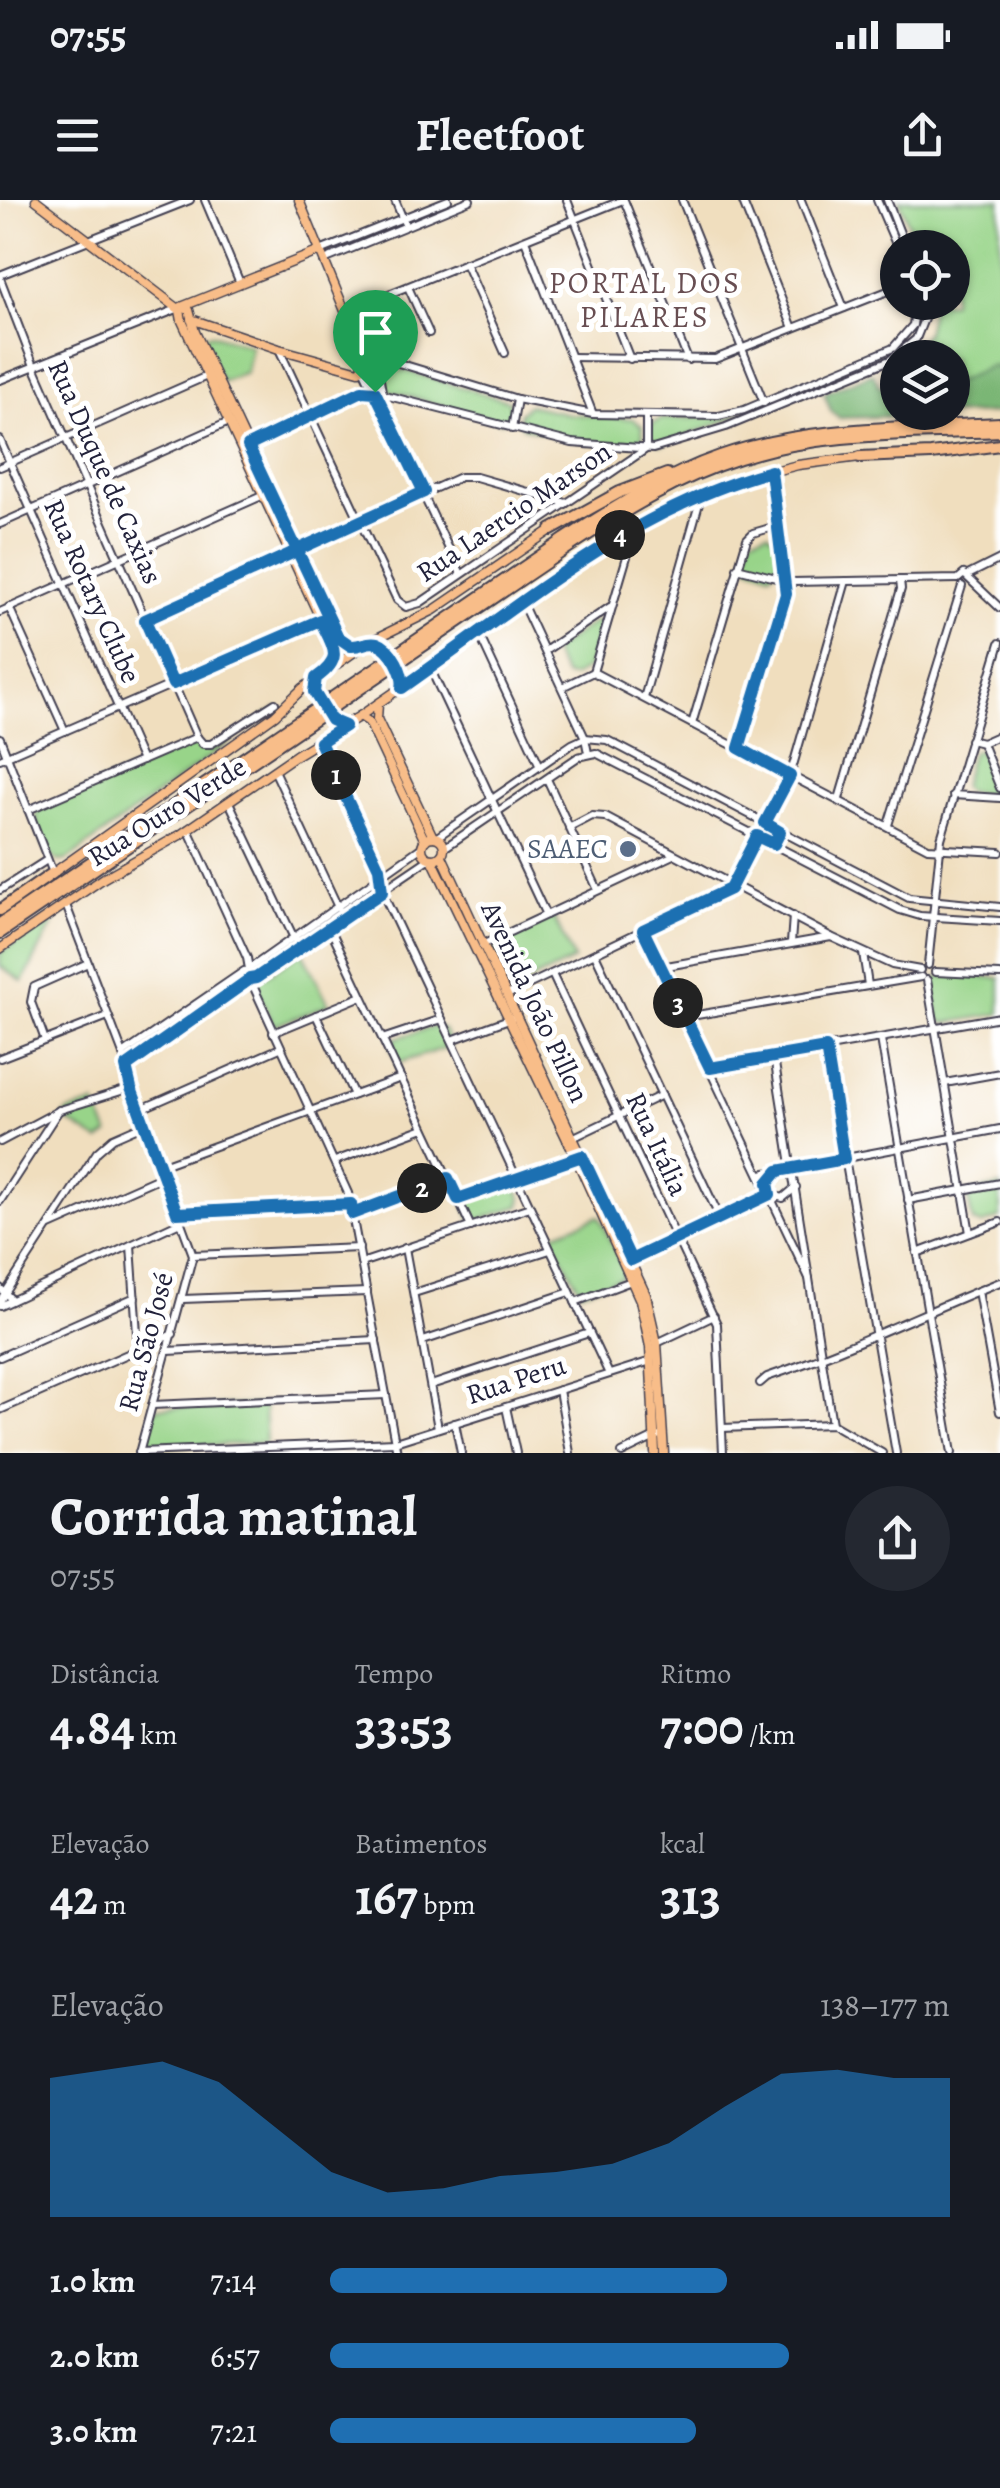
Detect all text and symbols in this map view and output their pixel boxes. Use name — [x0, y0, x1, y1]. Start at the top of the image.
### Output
text: 07:55 — [50, 9, 127, 61]
text: Fleetfoot — [416, 104, 584, 166]
icon: menu — [50, 108, 105, 163]
icon: share — [895, 108, 950, 163]
map controls — [880, 230, 970, 430]
button: locate — [880, 230, 970, 320]
district label: PORTAL DOS PILARES — [549, 263, 741, 337]
pin — [333, 290, 418, 393]
icon: arrive — [348, 305, 403, 360]
button: layers — [880, 340, 970, 430]
street label: Rua Duque de Caxias — [38, 354, 172, 590]
street label: Rua Laercio Marson — [409, 433, 619, 591]
street label: Rua Rotary Clube — [34, 493, 150, 689]
pin: 4 — [595, 510, 645, 560]
text: 4 — [613, 516, 627, 554]
street label: Rua Ouro Verde — [81, 748, 253, 876]
pin: 1 — [311, 750, 361, 800]
text: 1 — [331, 756, 341, 794]
place label: SAAEC — [527, 830, 608, 868]
marker: SAAEC — [617, 838, 639, 860]
street label: Avenida João Pillon — [471, 894, 598, 1109]
pin: 3 — [653, 978, 703, 1028]
text: 3 — [672, 984, 684, 1022]
street label: Rua Itália — [616, 1086, 698, 1202]
pin: 2 — [397, 1163, 447, 1213]
text: 2 — [415, 1169, 429, 1207]
street label: Rua São José — [109, 1268, 183, 1416]
street label: Rua Peru — [461, 1346, 571, 1414]
text: Corrida matinal — [50, 1479, 417, 1554]
button: share — [845, 1486, 950, 1591]
text: 07:55 — [50, 1554, 116, 1598]
text: Distância — [50, 1655, 159, 1693]
text: Tempo — [355, 1655, 433, 1693]
text: Ritmo — [660, 1655, 731, 1693]
text: 4.84 — [50, 1693, 135, 1761]
text: 33:53 — [355, 1693, 453, 1761]
text: 7:00 — [660, 1693, 744, 1761]
text: km — [135, 1716, 178, 1754]
text: /km — [744, 1716, 796, 1754]
text: Elevação — [50, 1825, 150, 1863]
text: Batimentos — [355, 1825, 488, 1863]
text: kcal — [660, 1825, 705, 1863]
text: 42 — [50, 1863, 98, 1931]
text: 167 — [355, 1863, 418, 1931]
text: 313 — [660, 1863, 721, 1931]
text: m — [98, 1886, 127, 1924]
text: bpm — [418, 1886, 475, 1924]
text: Elevação — [50, 1983, 164, 2027]
text: 138–177 m — [820, 1983, 950, 2027]
text: 1.0 km — [50, 2259, 135, 2303]
text: 7:14 — [210, 2259, 257, 2303]
text: 2.0 km — [50, 2334, 139, 2378]
text: 6:57 — [210, 2334, 260, 2378]
text: 3.0 km — [50, 2409, 138, 2453]
text: 7:21 — [210, 2409, 257, 2453]

